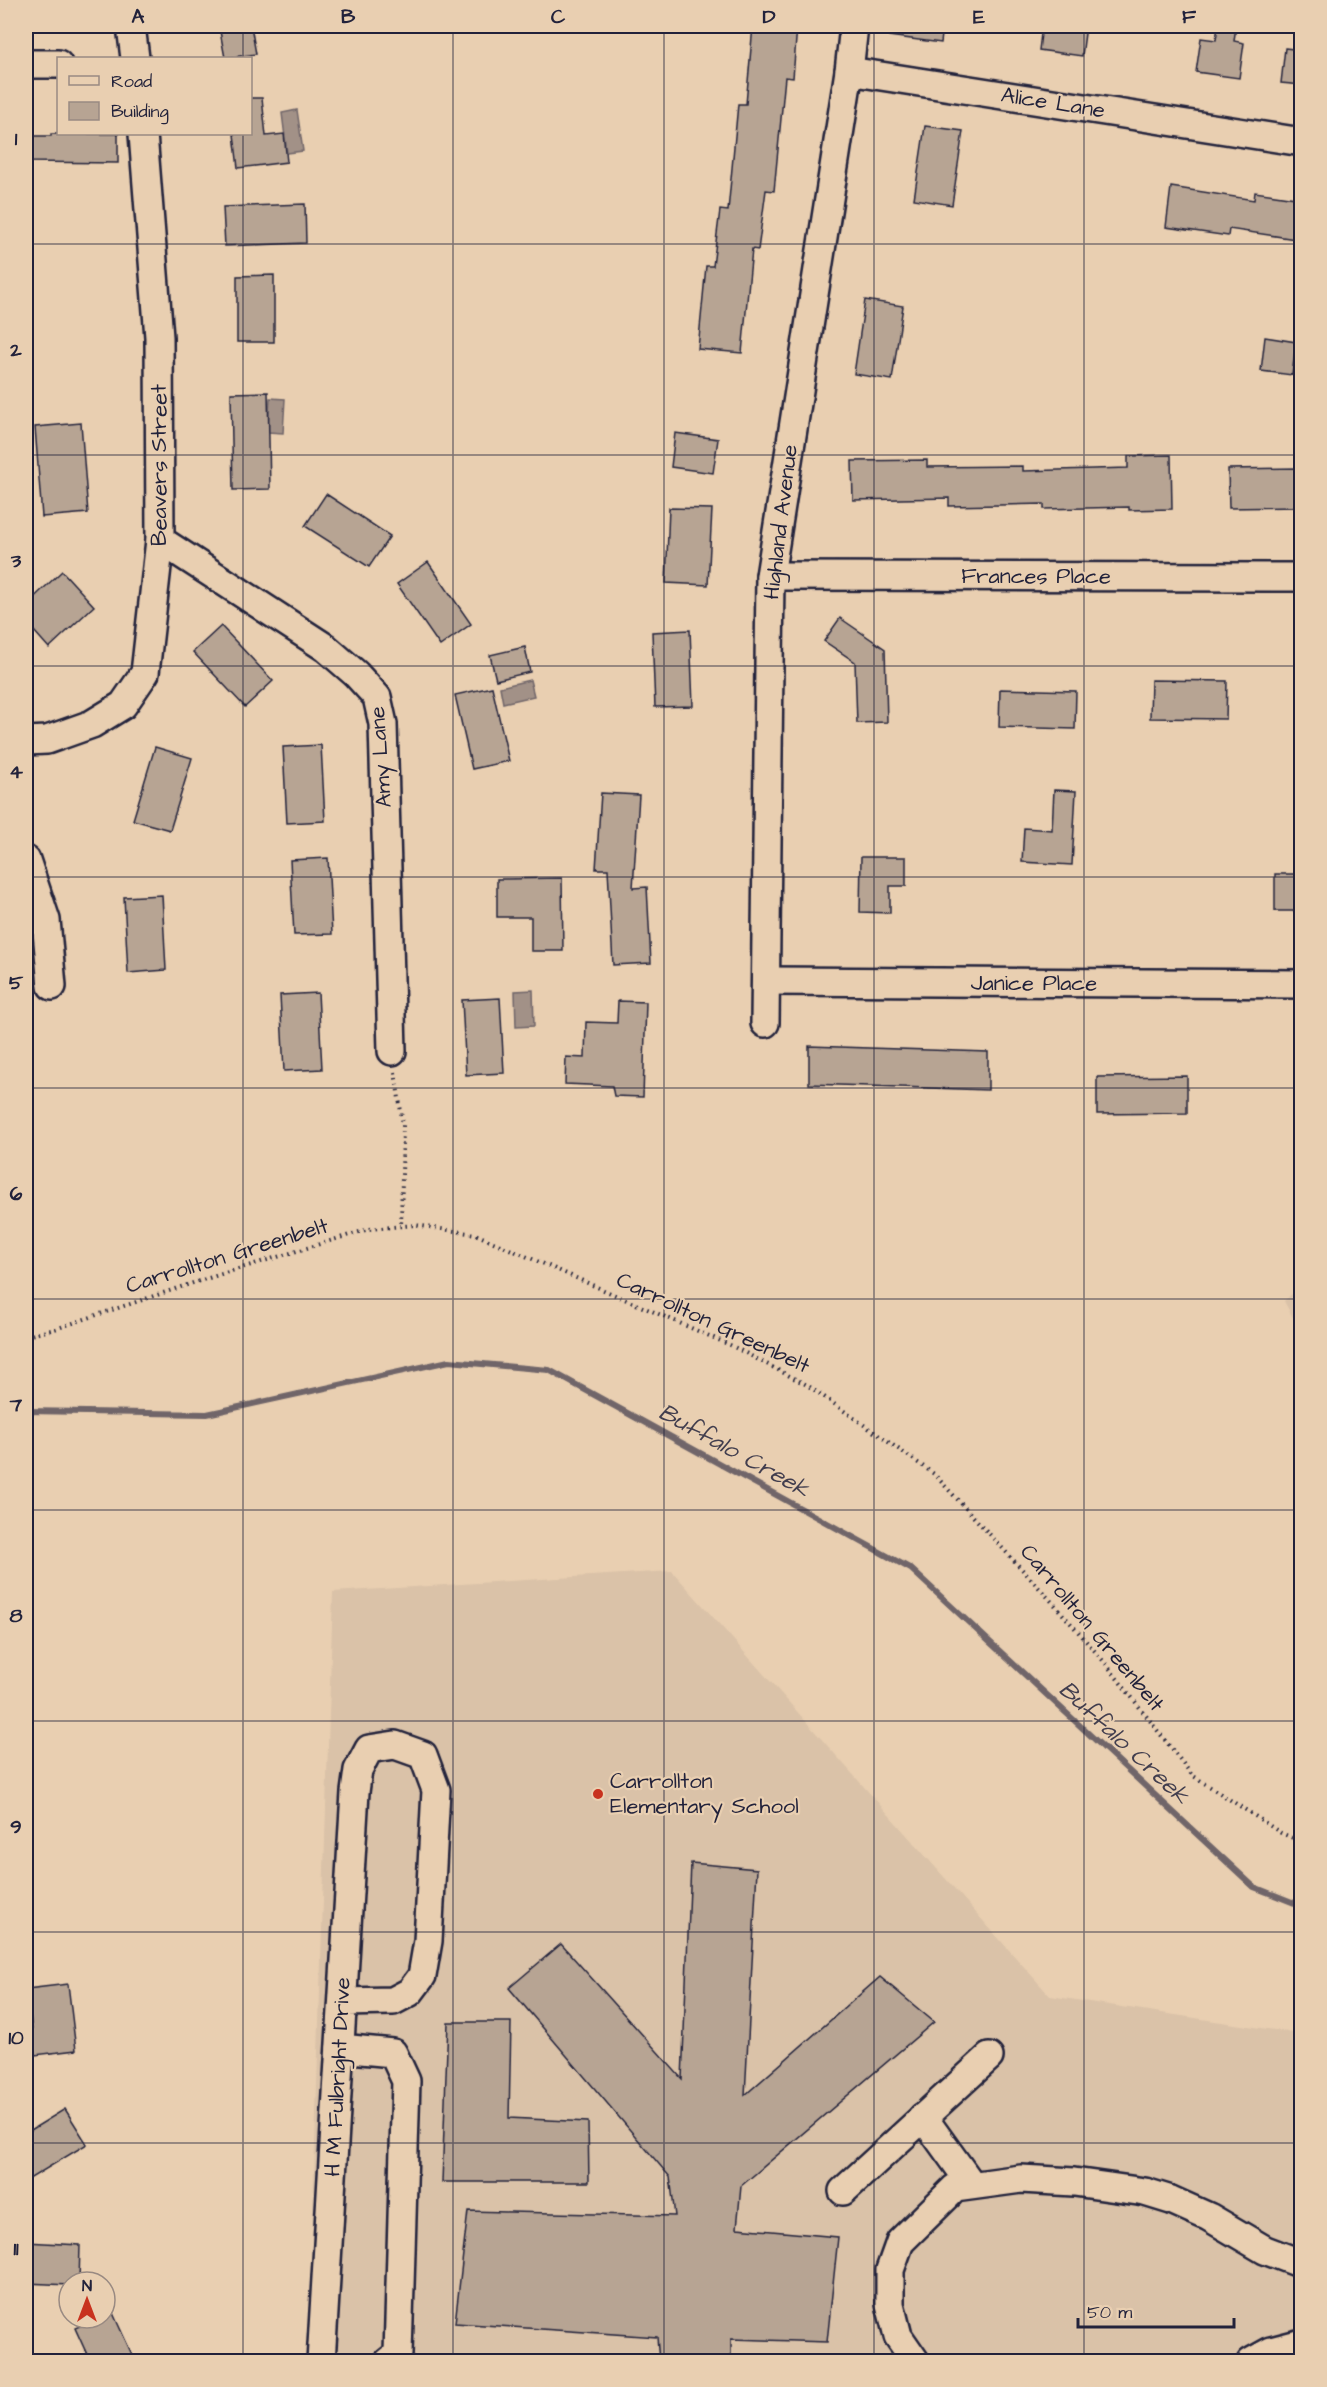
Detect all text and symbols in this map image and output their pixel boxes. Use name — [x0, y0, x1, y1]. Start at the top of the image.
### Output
text: A — [132, 3, 145, 31]
text: B — [341, 3, 356, 31]
text: C — [551, 3, 566, 31]
text: D — [763, 3, 776, 31]
text: E — [973, 3, 985, 31]
text: F — [1182, 3, 1197, 31]
legend — [57, 57, 252, 135]
text: Road — [111, 69, 152, 94]
street label: Alice Lane — [999, 79, 1107, 127]
text: Building — [111, 99, 169, 125]
text: 1 — [15, 125, 18, 153]
text: 2 — [9, 336, 22, 364]
street label: Beavers Street — [144, 384, 175, 546]
street label: Highland Avenue — [756, 443, 807, 601]
text: 3 — [10, 547, 22, 575]
street label: Frances Place — [961, 561, 1111, 592]
street label: Amy Lane — [362, 705, 401, 809]
text: 4 — [9, 758, 23, 786]
street label: Janice Place — [971, 968, 1097, 999]
text: 5 — [9, 969, 24, 997]
text: 6 — [10, 1180, 23, 1208]
street label: Carrollton Greenbelt — [122, 1210, 332, 1302]
street label: Carrollton Greenbelt — [611, 1265, 815, 1382]
text: 7 — [9, 1391, 23, 1419]
water label: Buffalo Creek — [652, 1395, 817, 1507]
street label: Carrollton Greenbelt — [1013, 1538, 1171, 1719]
text: 8 — [10, 1602, 23, 1630]
water label: Buffalo Creek — [1051, 1673, 1198, 1814]
place label: Carrollton Elementary School — [610, 1766, 799, 1823]
marker: Carrollton Elementary School — [591, 1787, 605, 1801]
text: 9 — [10, 1813, 22, 1841]
street label: H M Fulbright Drive — [317, 1976, 360, 2178]
text: 10 — [8, 2024, 24, 2052]
text: 11 — [13, 2235, 19, 2263]
north arrow — [57, 2270, 117, 2330]
text: N — [82, 2275, 92, 2297]
scale bar — [1078, 2291, 1234, 2329]
text: 50 m — [1087, 2300, 1132, 2325]

